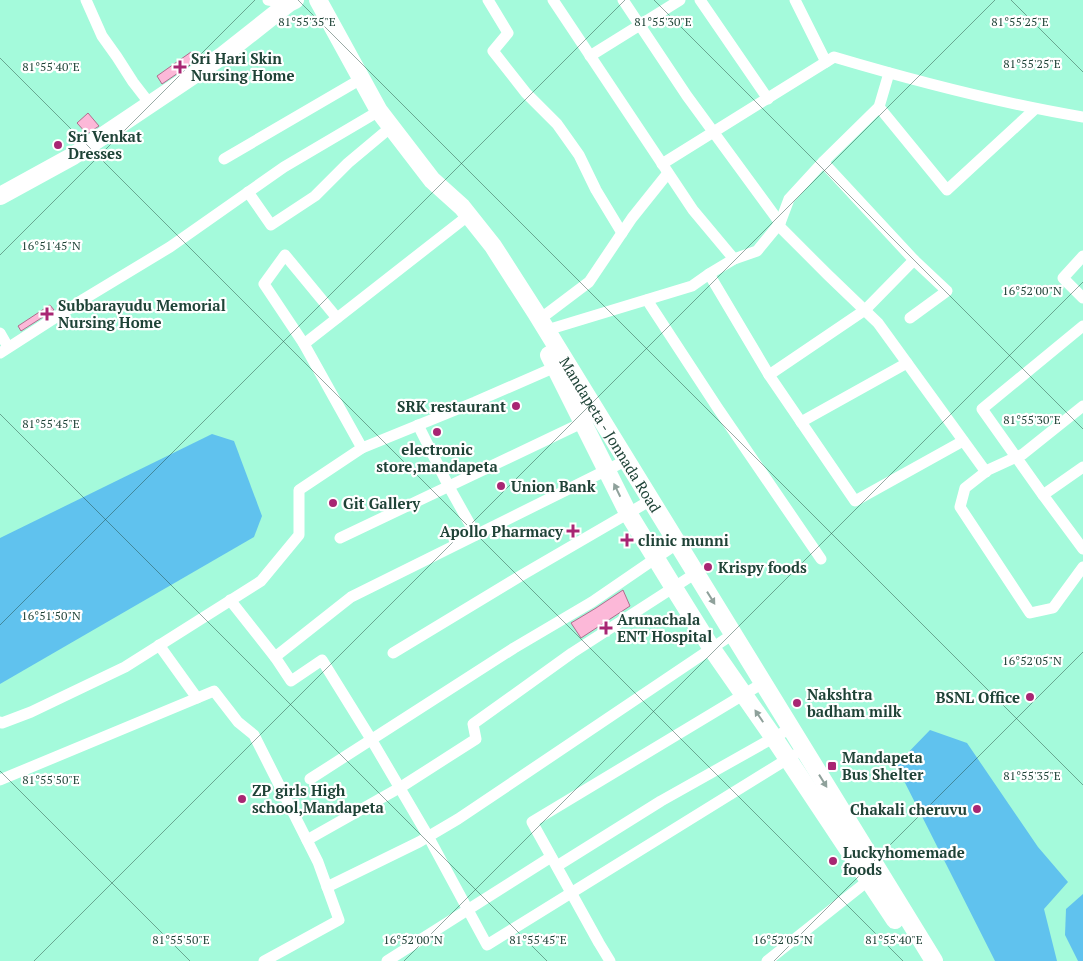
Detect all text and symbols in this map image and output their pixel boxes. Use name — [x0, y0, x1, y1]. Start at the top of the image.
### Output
text: 81°55'35"E — [278, 14, 336, 29]
text: 81°55'30"E — [634, 14, 692, 29]
text: 81°55'25"E — [991, 14, 1049, 29]
place label: Sri Hari Skin Nursing Home — [191, 48, 294, 85]
text: 81°55'25"E — [1003, 56, 1061, 71]
text: 81°55'40"E — [22, 59, 80, 74]
marker: Sri Hari Skin Nursing Home — [173, 60, 187, 74]
place label: Sri Venkat Dresses — [68, 126, 142, 163]
marker: Sri Venkat Dresses — [52, 139, 64, 151]
text: 16°51'45"N — [21, 238, 81, 253]
text: 16°52'00"N — [1002, 283, 1062, 298]
place label: Subbarayudu Memorial Nursing Home — [58, 295, 226, 332]
marker: Subbarayudu Memorial Nursing Home — [40, 307, 54, 321]
street label: Mandapeta - Jonnada Road — [555, 353, 666, 516]
place label: SRK restaurant — [397, 396, 506, 416]
marker: SRK restaurant — [510, 400, 522, 412]
text: 81°55'30"E — [1003, 412, 1061, 427]
text: 81°55'45"E — [22, 416, 80, 431]
marker: electronic store,mandapeta — [431, 426, 443, 438]
place label: electronic store,mandapeta — [376, 439, 498, 476]
place label: Union Bank — [511, 476, 596, 496]
marker: Union Bank — [495, 480, 507, 492]
one-way arrow — [613, 483, 621, 497]
place label: Git Gallery — [343, 493, 421, 513]
marker: Git Gallery — [327, 497, 339, 509]
place label: Apollo Pharmacy — [440, 521, 564, 541]
marker: Apollo Pharmacy — [567, 525, 579, 537]
place label: clinic munni — [638, 530, 729, 550]
marker: clinic munni — [620, 533, 634, 547]
place label: Krispy foods — [718, 557, 807, 577]
marker: Krispy foods — [702, 561, 714, 573]
one-way arrow — [706, 591, 715, 604]
text: 16°51'50"N — [21, 608, 81, 623]
place label: Arunachala ENT Hospital — [617, 609, 712, 646]
marker: Arunachala ENT Hospital — [599, 621, 613, 635]
text: 16°52'05"N — [1002, 653, 1062, 668]
place label: Nakshtra badham milk — [806, 684, 902, 721]
place label: BSNL Office — [936, 687, 1020, 707]
marker: BSNL Office — [1024, 691, 1036, 703]
marker: Nakshtra badham milk — [791, 697, 803, 709]
one-way arrow — [754, 709, 764, 723]
place label: Mandapeta Bus Shelter — [842, 747, 924, 784]
marker: Mandapeta Bus Shelter — [826, 760, 838, 772]
text: 81°55'35"E — [1003, 768, 1061, 783]
text: 81°55'50"E — [22, 772, 80, 787]
one-way arrow — [819, 774, 828, 787]
place label: ZP girls High school,Mandapeta — [252, 780, 385, 817]
marker: ZP girls High school,Mandapeta — [236, 793, 248, 805]
place label: Chakali cheruvu — [850, 799, 968, 819]
marker: Chakali cheruvu — [971, 803, 983, 815]
place label: Luckyhomemade foods — [843, 842, 965, 879]
marker: Luckyhomemade foods — [827, 855, 839, 867]
text: 81°55'50"E — [152, 932, 210, 947]
text: 16°52'00"N — [383, 932, 443, 947]
text: 81°55'45"E — [509, 932, 567, 947]
text: 16°52'05"N — [753, 932, 813, 947]
text: 81°55'40"E — [865, 932, 923, 947]

